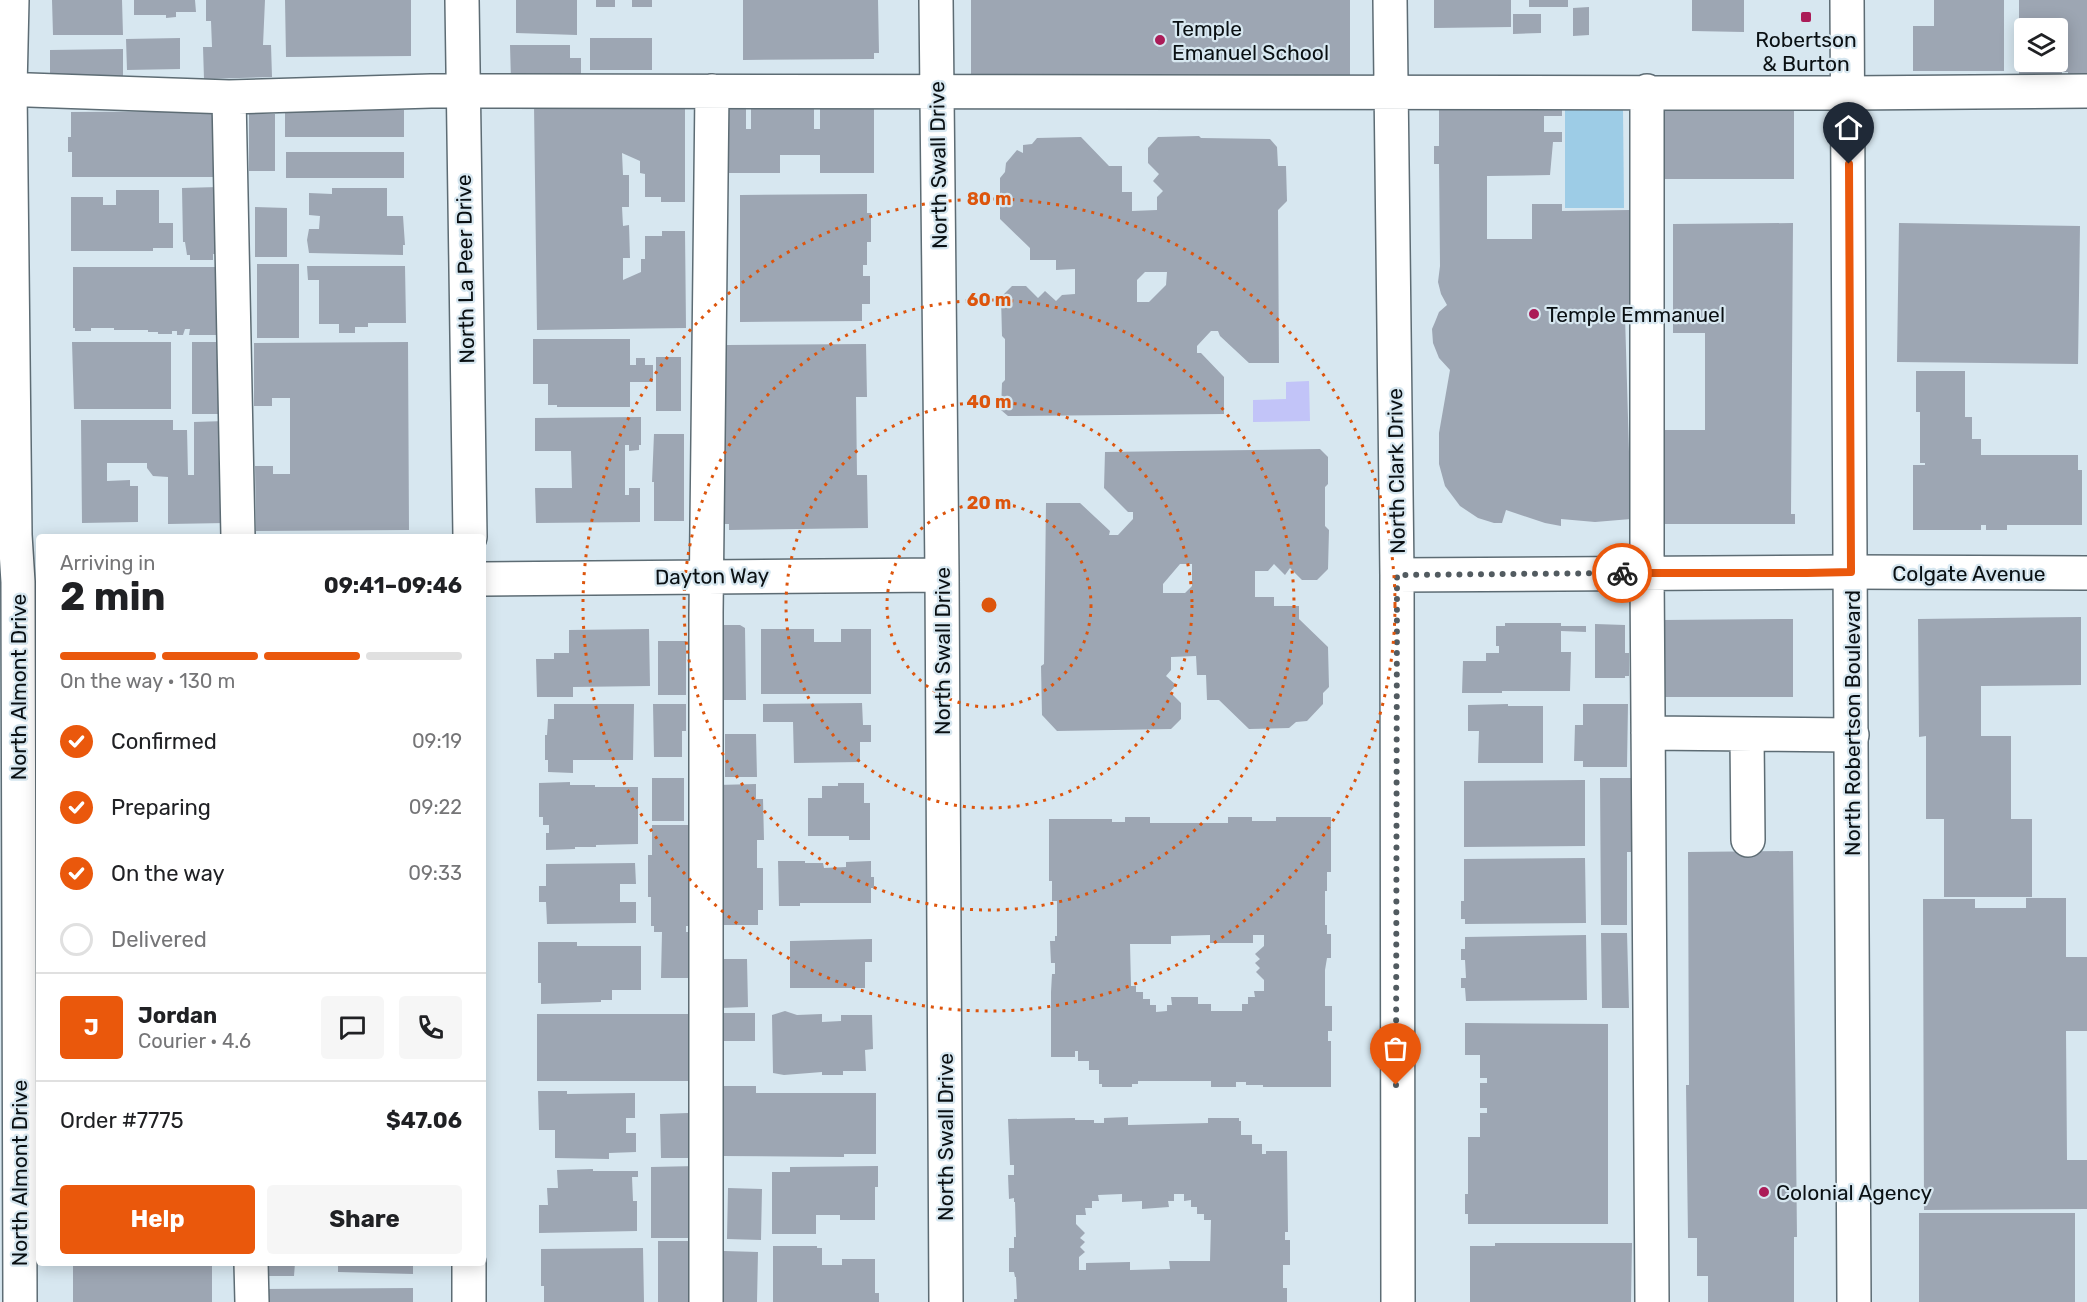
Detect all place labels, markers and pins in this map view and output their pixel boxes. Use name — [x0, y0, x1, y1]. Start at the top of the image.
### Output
marker: Robertson & Burton — [1799, 10, 1813, 24]
place label: Temple Emanuel School — [1172, 16, 1329, 65]
place label: Robertson & Burton — [1755, 27, 1857, 76]
marker: Temple Emanuel School — [1153, 33, 1167, 47]
pin — [1823, 102, 1874, 164]
place label: Temple Emmanuel — [1546, 302, 1725, 327]
marker: Temple Emmanuel — [1527, 307, 1541, 321]
centre of rings — [979, 595, 999, 615]
pin — [1370, 1023, 1421, 1085]
place label: Colonial Agency — [1776, 1180, 1933, 1205]
marker: Colonial Agency — [1757, 1185, 1771, 1199]

